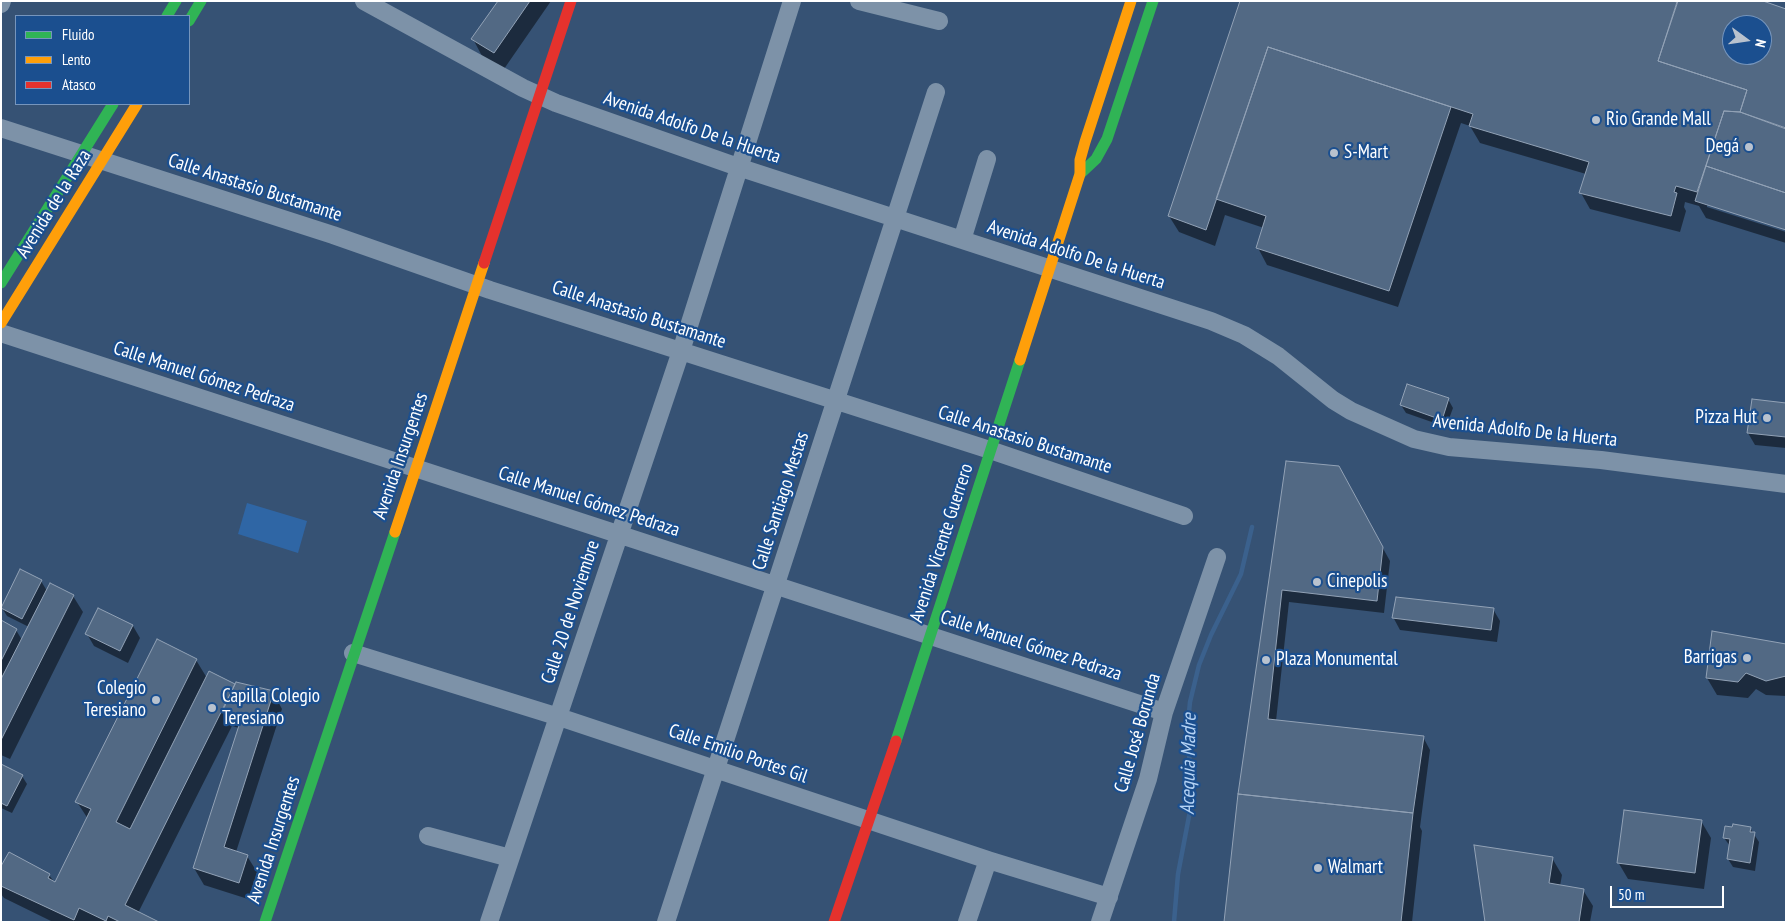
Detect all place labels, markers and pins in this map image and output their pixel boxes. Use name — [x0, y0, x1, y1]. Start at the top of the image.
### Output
place label: Rio Grande Mall — [1606, 109, 1711, 131]
marker: Rio Grande Mall — [1590, 114, 1602, 126]
place label: Degá — [1706, 136, 1739, 158]
marker: Degá — [1743, 141, 1755, 153]
place label: S-Mart — [1344, 142, 1388, 164]
marker: S-Mart — [1328, 147, 1340, 159]
place label: Pizza Hut — [1695, 407, 1757, 429]
marker: Pizza Hut — [1761, 412, 1773, 424]
place label: Cinepolis — [1327, 571, 1387, 593]
marker: Cinepolis — [1311, 576, 1323, 588]
place label: Barrigas — [1684, 647, 1737, 669]
place label: Plaza Monumental — [1276, 649, 1398, 671]
marker: Barrigas — [1741, 652, 1753, 664]
marker: Plaza Monumental — [1260, 654, 1272, 666]
place label: Colegio Teresiano — [84, 678, 146, 722]
place label: Capilla Colegio Teresiano — [222, 686, 320, 730]
marker: Colegio Teresiano — [150, 694, 162, 706]
marker: Capilla Colegio Teresiano — [206, 702, 218, 714]
place label: Walmart — [1328, 857, 1383, 879]
marker: Walmart — [1312, 862, 1324, 874]

